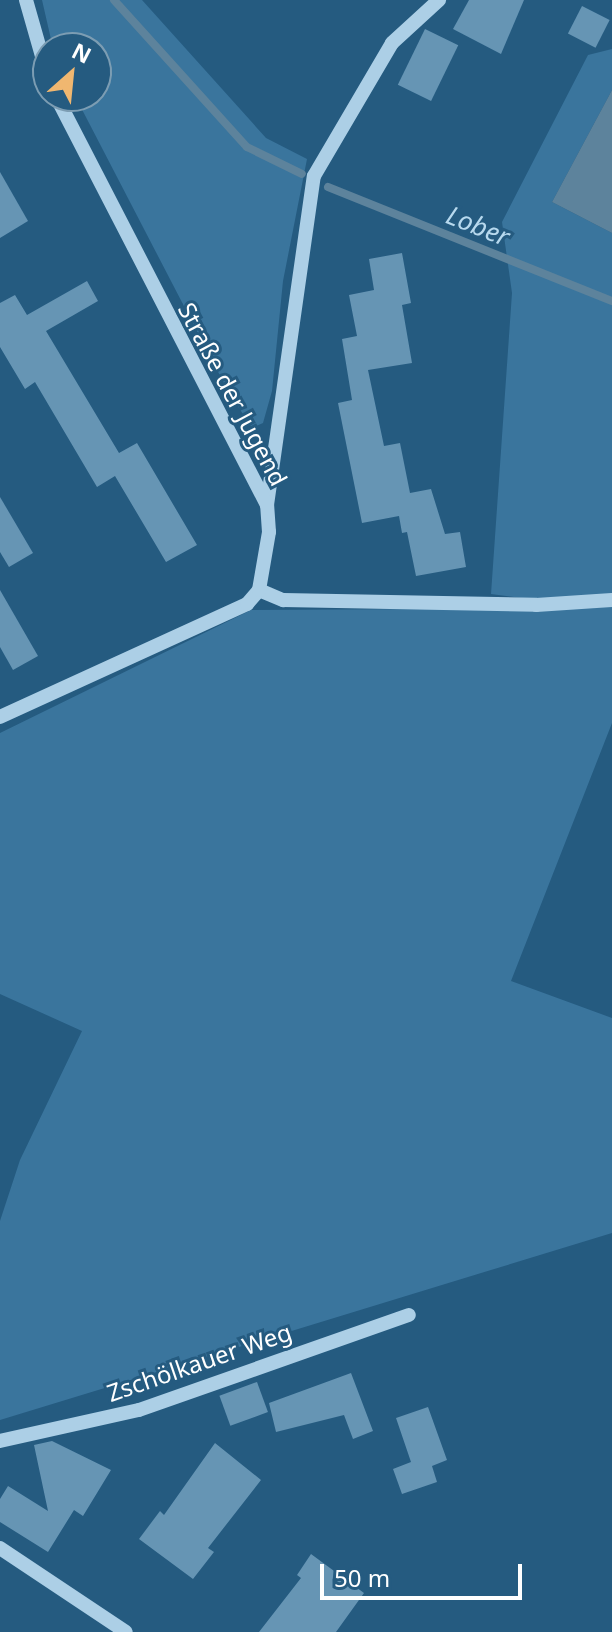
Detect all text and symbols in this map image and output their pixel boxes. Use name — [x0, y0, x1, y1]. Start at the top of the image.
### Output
north arrow — [32, 32, 112, 112]
text: N — [67, 35, 97, 70]
water label: Lober — [442, 199, 514, 253]
street label: Straße der Jugend — [173, 297, 293, 491]
street label: Zschölkauer Weg — [103, 1317, 295, 1407]
scale bar — [324, 1548, 526, 1598]
text: 50 m — [334, 1561, 390, 1594]

